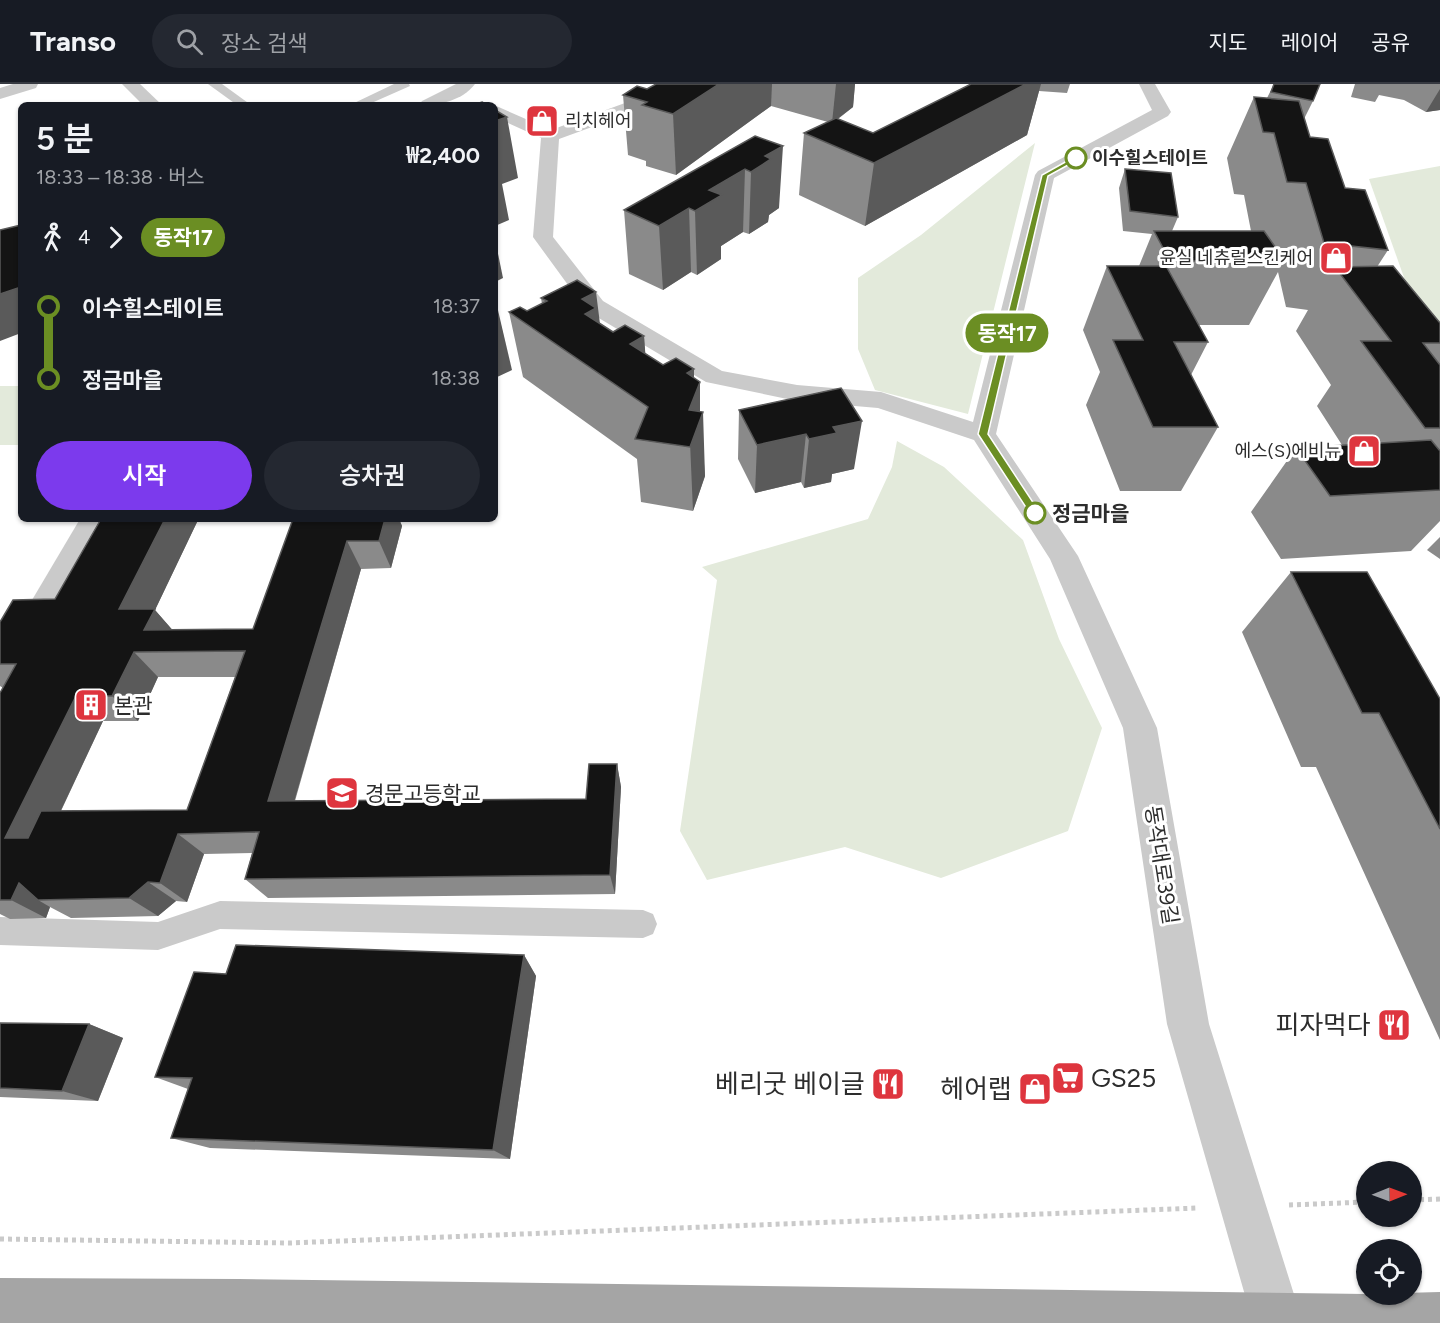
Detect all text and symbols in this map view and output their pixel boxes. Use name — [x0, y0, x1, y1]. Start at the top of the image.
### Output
search box — [152, 14, 572, 68]
text: Transo — [30, 24, 116, 58]
icon: search — [173, 25, 206, 58]
text: 장소 검색 — [221, 30, 307, 57]
text: 지도 — [1209, 30, 1247, 55]
text: 레이어 — [1280, 30, 1338, 55]
text: 공유 — [1371, 30, 1410, 55]
shop icon: 리치헤어 — [524, 103, 560, 139]
place label: 리치헤어 — [565, 110, 631, 132]
text: 5 분 — [36, 119, 93, 158]
text: ₩2,400 — [406, 142, 480, 169]
marker: 이수힐스테이트 — [1065, 147, 1087, 169]
place label: 이수힐스테이트 — [1092, 147, 1208, 169]
text: 18:33 – 18:38 · 버스 — [36, 165, 205, 189]
icon: walk — [36, 221, 69, 254]
icon: forward — [99, 221, 132, 254]
text: 4 — [78, 225, 90, 249]
text: 동작17 — [153, 225, 213, 250]
shop icon: 윤실 네츄럴스킨케어 — [1318, 240, 1354, 276]
place label: 윤실 네츄럴스킨케어 — [1160, 247, 1313, 269]
text: 18:37 — [433, 294, 480, 318]
text: 이수힐스테이트 — [82, 295, 224, 322]
line badge: 동작17 — [965, 314, 1049, 352]
text: 동작17 — [977, 321, 1037, 346]
text: 18:38 — [431, 366, 480, 390]
text: 정금마을 — [82, 367, 163, 394]
shop icon: 에스(S)에비뉴 — [1346, 433, 1382, 469]
place label: 에스(S)에비뉴 — [1234, 440, 1341, 462]
button: 시작 — [36, 441, 252, 510]
button: 승차권 — [264, 441, 480, 510]
place label: 정금마을 — [1052, 501, 1129, 526]
marker: 정금마을 — [1024, 502, 1046, 524]
building icon: 본관 — [73, 687, 109, 723]
place label: 본관 — [114, 693, 153, 718]
school or university icon: 경문고등학교 — [324, 775, 360, 811]
place label: 경문고등학교 — [365, 781, 481, 806]
street label: 동작대로39길 — [1140, 804, 1184, 926]
restaurant icon: 피자먹다 — [1376, 1007, 1412, 1043]
place label: 피자먹다 — [1275, 1009, 1371, 1041]
supermarket icon: GS25 — [1050, 1060, 1086, 1096]
place label: GS25 — [1091, 1062, 1156, 1094]
restaurant icon: 베리굿 베이글 — [870, 1066, 906, 1102]
place label: 베리굿 베이글 — [715, 1068, 865, 1100]
shop icon: 헤어랩 — [1017, 1071, 1053, 1107]
place label: 헤어랩 — [940, 1073, 1012, 1105]
north arrow — [1356, 1161, 1422, 1227]
map controls — [1356, 1161, 1422, 1305]
button: locate — [1356, 1239, 1422, 1305]

